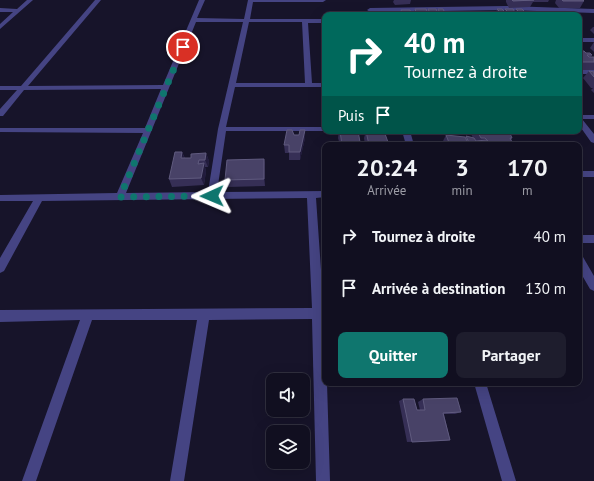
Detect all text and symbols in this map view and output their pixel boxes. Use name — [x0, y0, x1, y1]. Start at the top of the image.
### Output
text: 40 m — [404, 24, 465, 61]
icon: right — [338, 28, 390, 80]
pin — [166, 30, 200, 64]
icon: arrive — [172, 36, 194, 58]
text: Tournez à droite — [404, 60, 527, 83]
icon: arrive — [372, 104, 394, 126]
text: Puis — [338, 106, 364, 125]
text: 20:24 — [356, 152, 417, 183]
text: 3 — [455, 152, 469, 183]
text: 170 — [507, 152, 548, 183]
position arrow — [191, 175, 233, 217]
text: Arrivée — [367, 182, 406, 199]
text: min — [451, 182, 473, 199]
text: m — [522, 182, 533, 199]
icon: right — [338, 225, 360, 247]
text: Tournez à droite — [372, 227, 475, 246]
text: 40 m — [533, 227, 566, 246]
icon: arrive — [338, 277, 360, 299]
text: Arrivée à destination — [372, 279, 505, 298]
text: 130 m — [525, 279, 566, 298]
button: Quitter — [338, 332, 448, 378]
button: Partager — [456, 332, 566, 378]
map controls — [266, 373, 310, 469]
button: sound — [266, 373, 310, 417]
button: layers — [266, 425, 310, 469]

